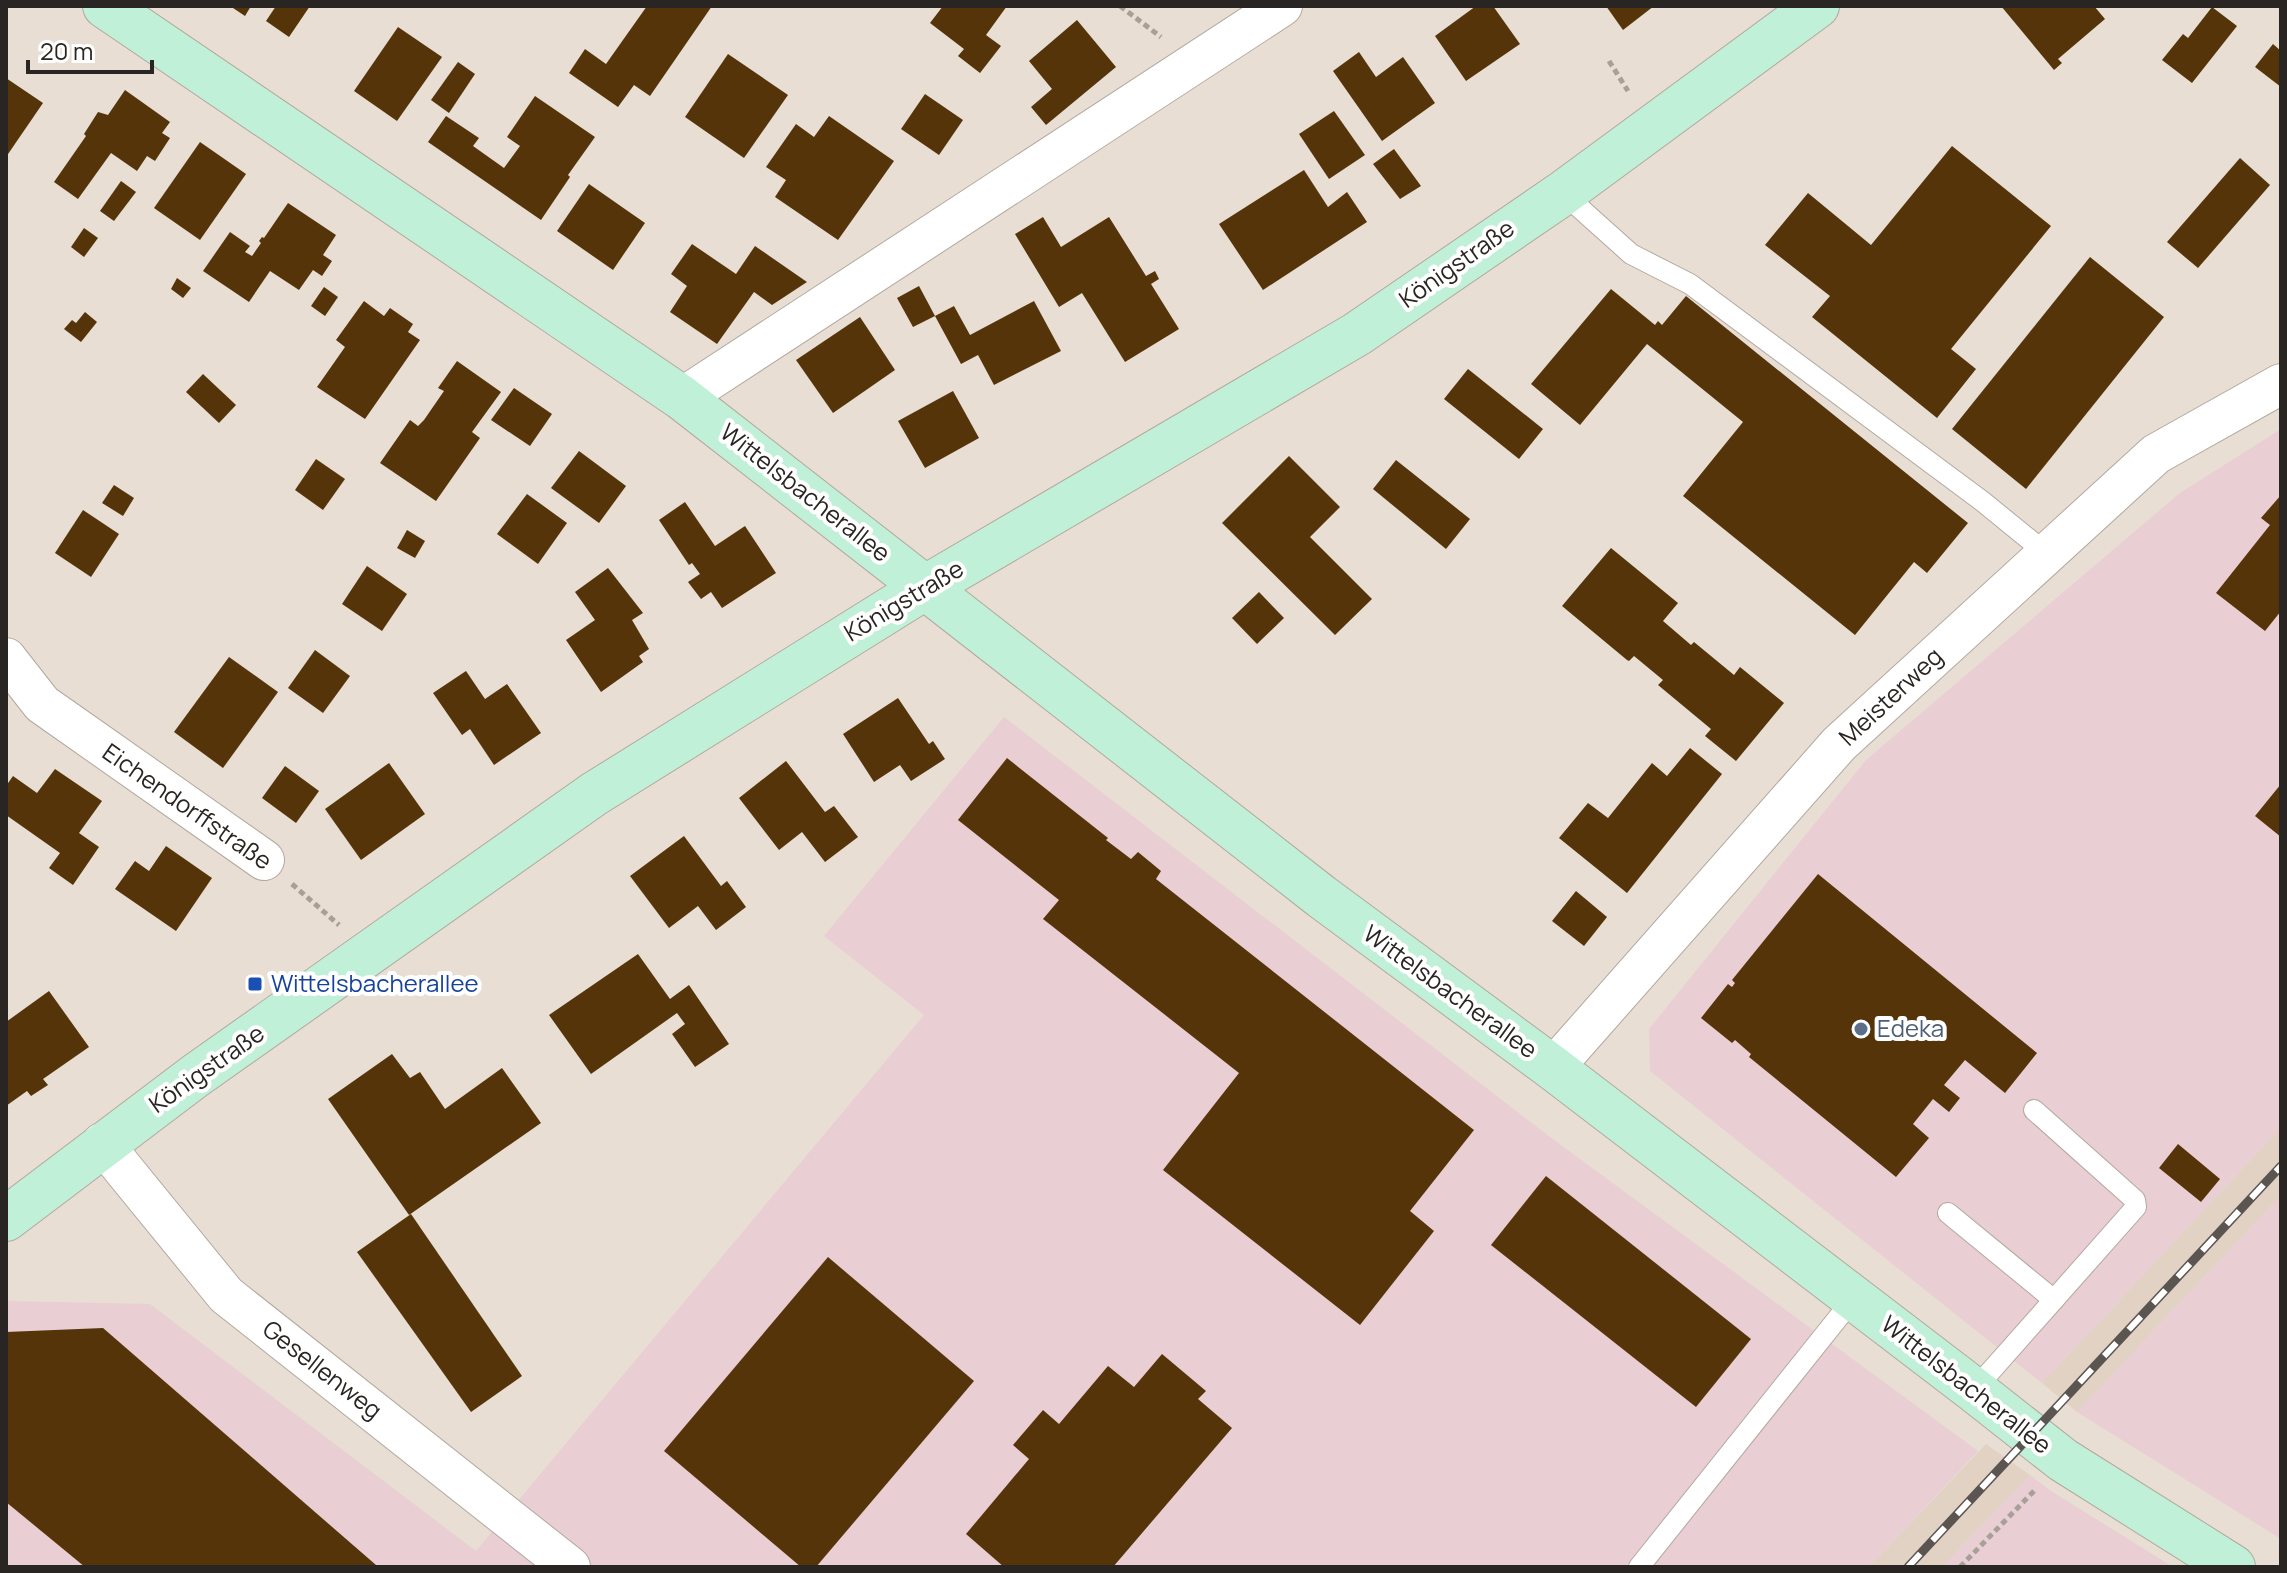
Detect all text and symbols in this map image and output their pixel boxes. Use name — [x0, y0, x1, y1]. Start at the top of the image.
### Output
scale bar — [28, 24, 152, 74]
text: 20 m — [40, 34, 93, 67]
street label: Königstraße — [1392, 211, 1520, 315]
street label: Wittelsbacherallee — [714, 415, 898, 569]
street label: Königstraße — [837, 551, 969, 648]
street label: Meisterweg — [1831, 639, 1949, 752]
street label: Eichendorffstraße — [97, 735, 279, 877]
street label: Wittelsbacherallee — [1357, 916, 1545, 1065]
place label: Wittelsbacherallee — [271, 966, 478, 999]
marker: Wittelsbacherallee — [246, 975, 264, 993]
place label: Edeka — [1877, 1011, 1944, 1044]
street label: Königstraße — [142, 1016, 270, 1120]
marker: Edeka — [1852, 1020, 1870, 1038]
street label: Wittelsbacherallee — [1875, 1307, 2059, 1461]
street label: Gesellenweg — [256, 1312, 389, 1426]

